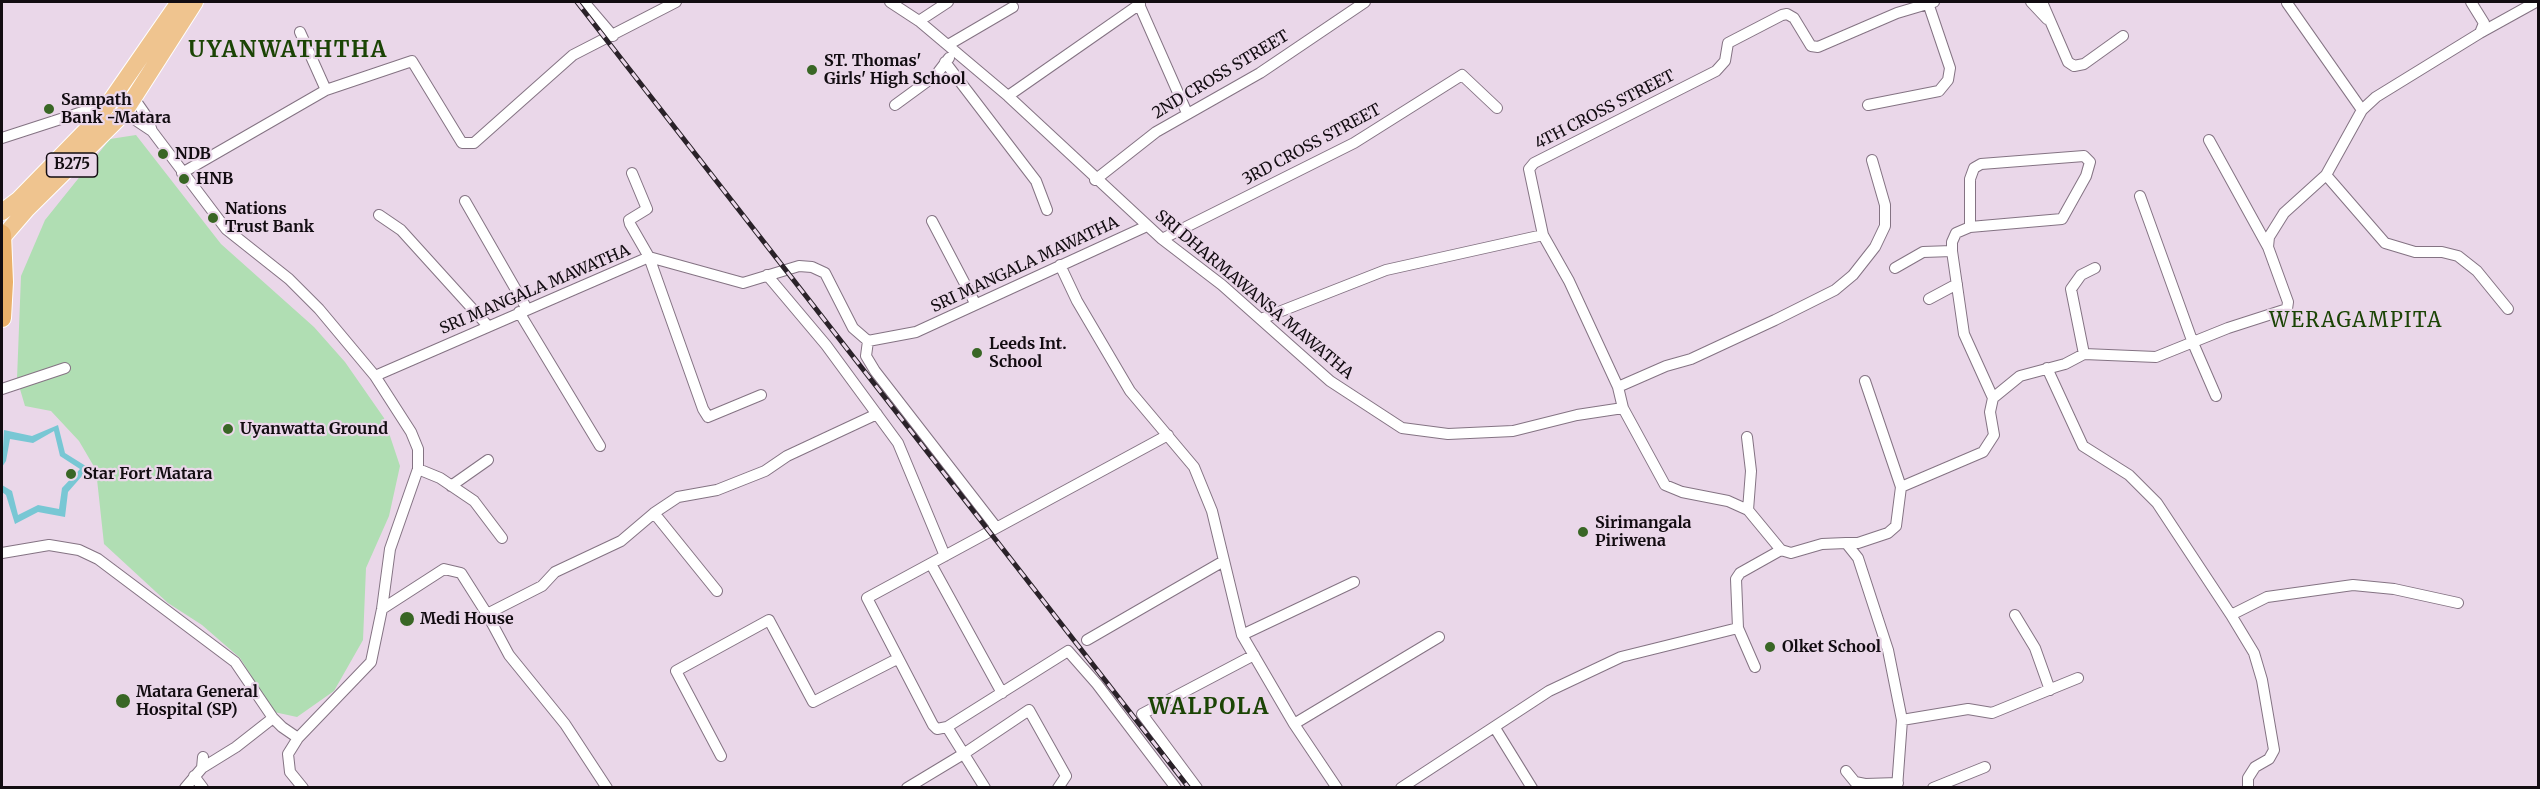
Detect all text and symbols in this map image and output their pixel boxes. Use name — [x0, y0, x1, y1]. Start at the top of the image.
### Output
street label: 2ND CROSS STREET — [1149, 27, 1293, 123]
district label: UYANWATHTHA — [188, 38, 388, 64]
place label: ST. Thomas' Girls' High School — [824, 51, 966, 89]
marker: ST. Thomas' Girls' High School — [805, 63, 819, 77]
street label: 4TH CROSS STREET — [1532, 66, 1678, 154]
place label: Sampath Bank -Matara — [61, 90, 171, 128]
street label: 3RD CROSS STREET — [1240, 100, 1384, 190]
marker: Sampath Bank -Matara — [42, 102, 56, 116]
place label: NDB — [175, 144, 211, 164]
marker: NDB — [156, 147, 170, 161]
road number: B275 — [46, 153, 98, 177]
place label: HNB — [196, 169, 233, 189]
marker: HNB — [177, 172, 191, 186]
place label: Nations Trust Bank — [225, 199, 314, 237]
street label: SRI DHARMAWANSA MAWATHA — [1151, 206, 1357, 384]
marker: Nations Trust Bank — [206, 211, 220, 225]
street label: SRI MANGALA MAWATHA — [928, 213, 1122, 317]
street label: SRI MANGALA MAWATHA — [437, 241, 633, 339]
district label: WERAGAMPITA — [2269, 309, 2443, 333]
place label: Leeds Int. School — [989, 334, 1067, 372]
marker: Leeds Int. School — [970, 346, 984, 360]
place label: Uyanwatta Ground — [240, 419, 388, 439]
marker: Uyanwatta Ground — [221, 422, 235, 436]
place label: Star Fort Matara — [83, 464, 212, 484]
marker: Star Fort Matara — [64, 467, 78, 481]
place label: Sirimangala Piriwena — [1595, 513, 1692, 551]
marker: Sirimangala Piriwena — [1576, 525, 1590, 539]
place label: Medi House — [420, 609, 514, 629]
marker: Medi House — [398, 610, 416, 628]
place label: Olket School — [1782, 637, 1881, 657]
marker: Olket School — [1763, 640, 1777, 654]
place label: Matara General Hospital (SP) — [136, 682, 258, 720]
marker: Matara General Hospital (SP) — [114, 692, 132, 710]
district label: WALPOLA — [1148, 695, 1270, 721]

